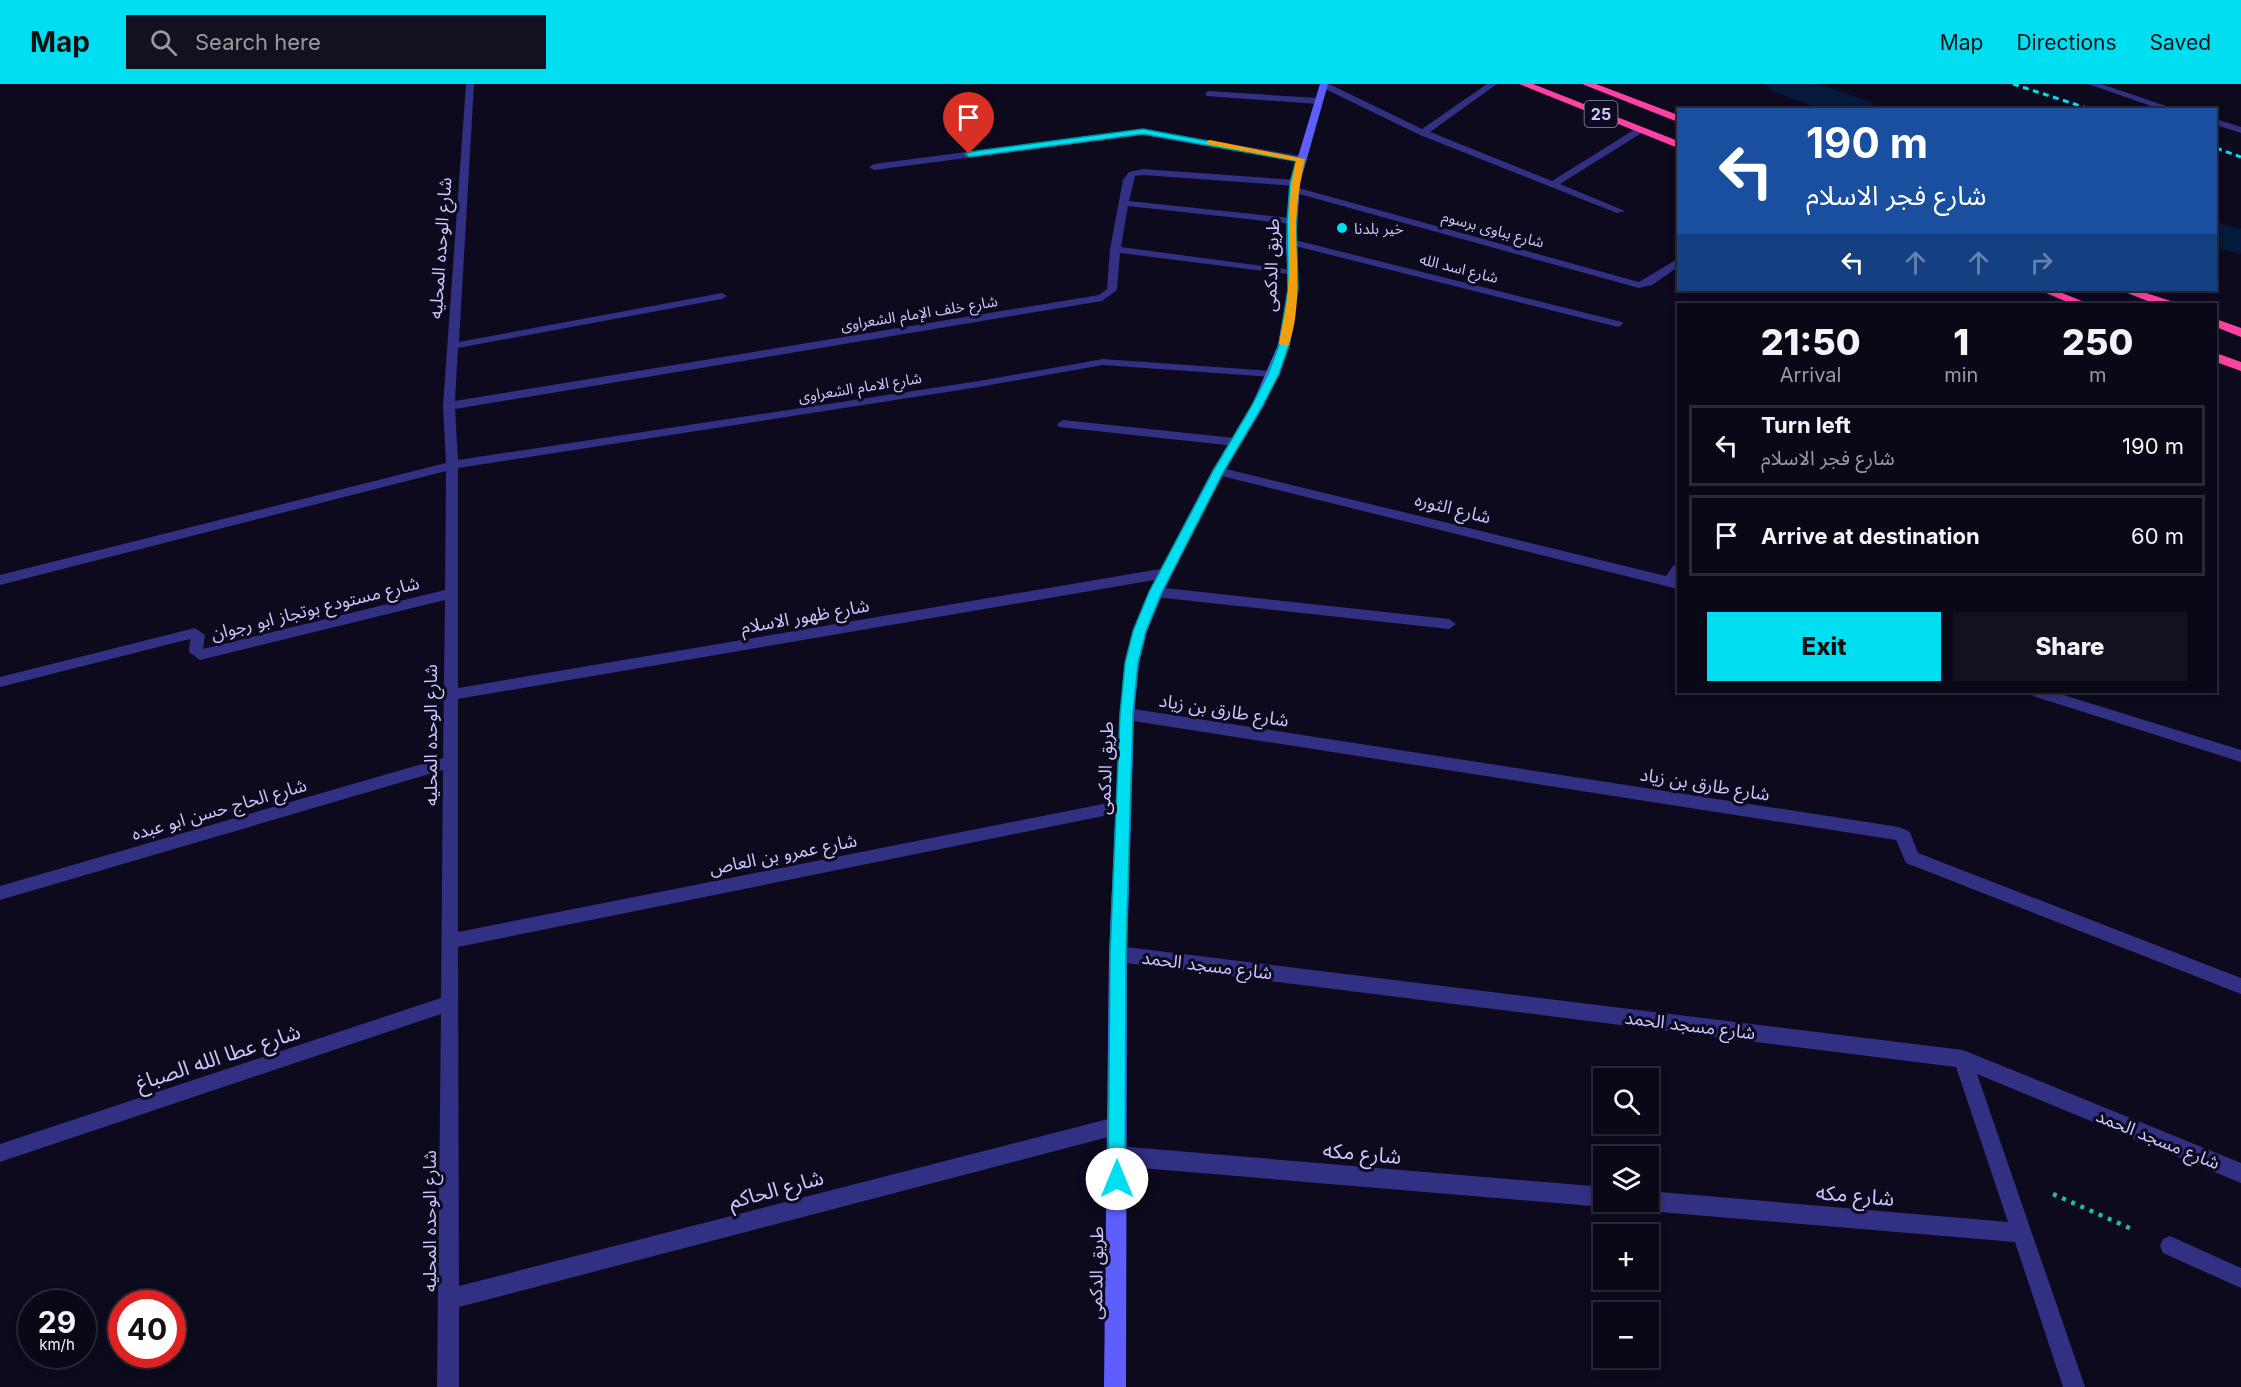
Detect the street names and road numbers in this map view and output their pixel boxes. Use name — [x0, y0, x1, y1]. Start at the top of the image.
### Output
road number: 25 — [1584, 101, 1618, 127]
street label: شارع الوحده المحليه — [425, 177, 459, 320]
street label: شارع بباوى برسوم — [1439, 206, 1546, 255]
street label: طريق الدكمى — [1259, 218, 1284, 312]
street label: شارع اسد الله — [1417, 249, 1500, 290]
street label: شارع خلف الإمام الشعراوى — [839, 291, 1000, 338]
street label: شارع الامام الشعراوى — [797, 368, 924, 409]
street label: شارع الثوره — [1412, 488, 1493, 531]
street label: شارع مستودع بوتجاز ابو رجوان — [209, 572, 422, 648]
street label: شارع ظهور الاسلام — [739, 594, 872, 642]
street label: شارع الوحده المحليه — [420, 664, 445, 806]
street label: شارع طارق بن زياد — [1157, 689, 1290, 735]
street label: طريق الدكمى — [1093, 721, 1118, 815]
street label: شارع طارق بن زياد — [1638, 763, 1771, 809]
street label: شارع الحاج حسن ابو عبده — [129, 774, 310, 848]
street label: شارع عمرو بن العاص — [707, 829, 859, 883]
street label: شارع مسجد الحمد — [1140, 947, 1274, 987]
street label: شارع مسجد الحمد — [1623, 1007, 1757, 1047]
street label: شارع عطا الله الصباغ — [133, 1019, 304, 1098]
street label: شارع مسجد الحمد — [2092, 1105, 2223, 1177]
street label: شارع مكه — [1321, 1137, 1402, 1172]
street label: شارع الوحده المحليه — [419, 1150, 444, 1292]
street label: شارع الحاكم — [726, 1164, 827, 1217]
street label: شارع مكه — [1814, 1179, 1895, 1214]
street label: طريق الدكمى — [1085, 1226, 1108, 1320]

